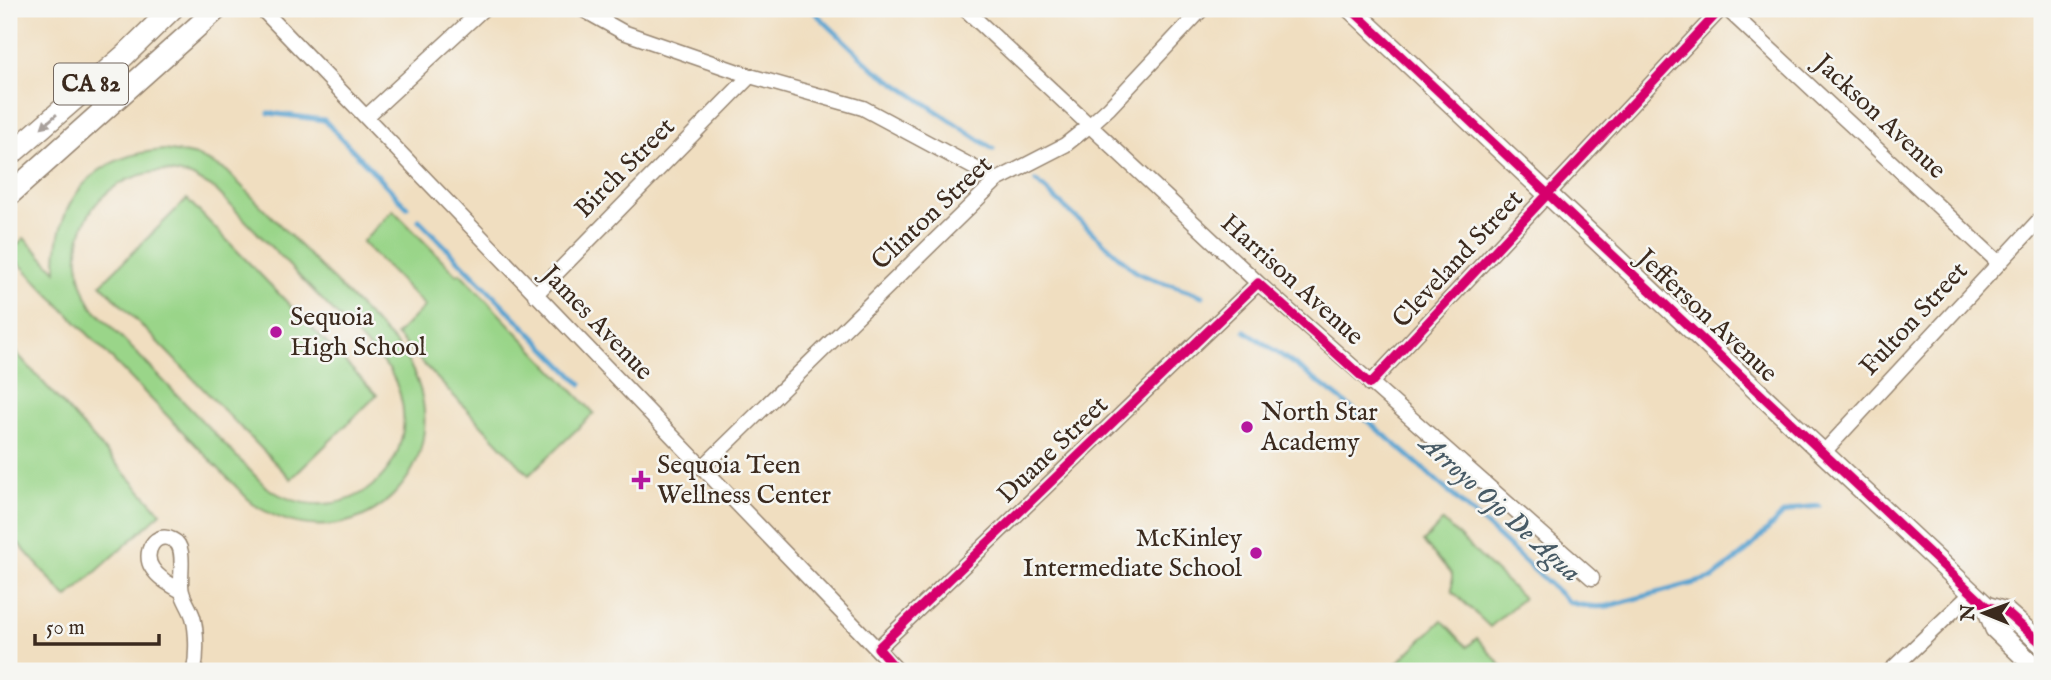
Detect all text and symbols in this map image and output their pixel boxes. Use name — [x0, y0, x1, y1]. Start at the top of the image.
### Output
street label: Jackson Avenue — [1805, 46, 1953, 186]
road number: CA 82 — [54, 64, 128, 104]
street label: Birch Street — [568, 111, 682, 225]
one-way arrow — [40, 113, 58, 129]
street label: Clinton Street — [865, 149, 999, 277]
street label: Cleveland Street — [1386, 183, 1531, 335]
street label: Harrison Avenue — [1213, 207, 1371, 353]
street label: Jefferson Avenue — [1627, 240, 1784, 390]
street label: Fulton Street — [1853, 255, 1975, 383]
street label: James Avenue — [532, 256, 660, 388]
place label: Sequoia High School — [290, 301, 427, 364]
marker: Sequoia High School — [268, 324, 284, 340]
street label: Duane Street — [991, 389, 1115, 511]
place label: North Star Academy — [1260, 396, 1378, 459]
marker: North Star Academy — [1239, 419, 1255, 435]
water label: Arroyo Ojo De Agua — [1410, 425, 1588, 591]
place label: Sequoia Teen Wellness Center — [657, 449, 832, 512]
marker: Sequoia Teen Wellness Center — [631, 470, 651, 490]
place label: McKinley Intermediate School — [1023, 522, 1243, 585]
marker: McKinley Intermediate School — [1248, 545, 1264, 561]
north arrow — [1950, 578, 2020, 648]
scale bar — [35, 603, 159, 647]
text: N — [1957, 604, 1981, 622]
text: 50 m — [46, 615, 85, 642]

